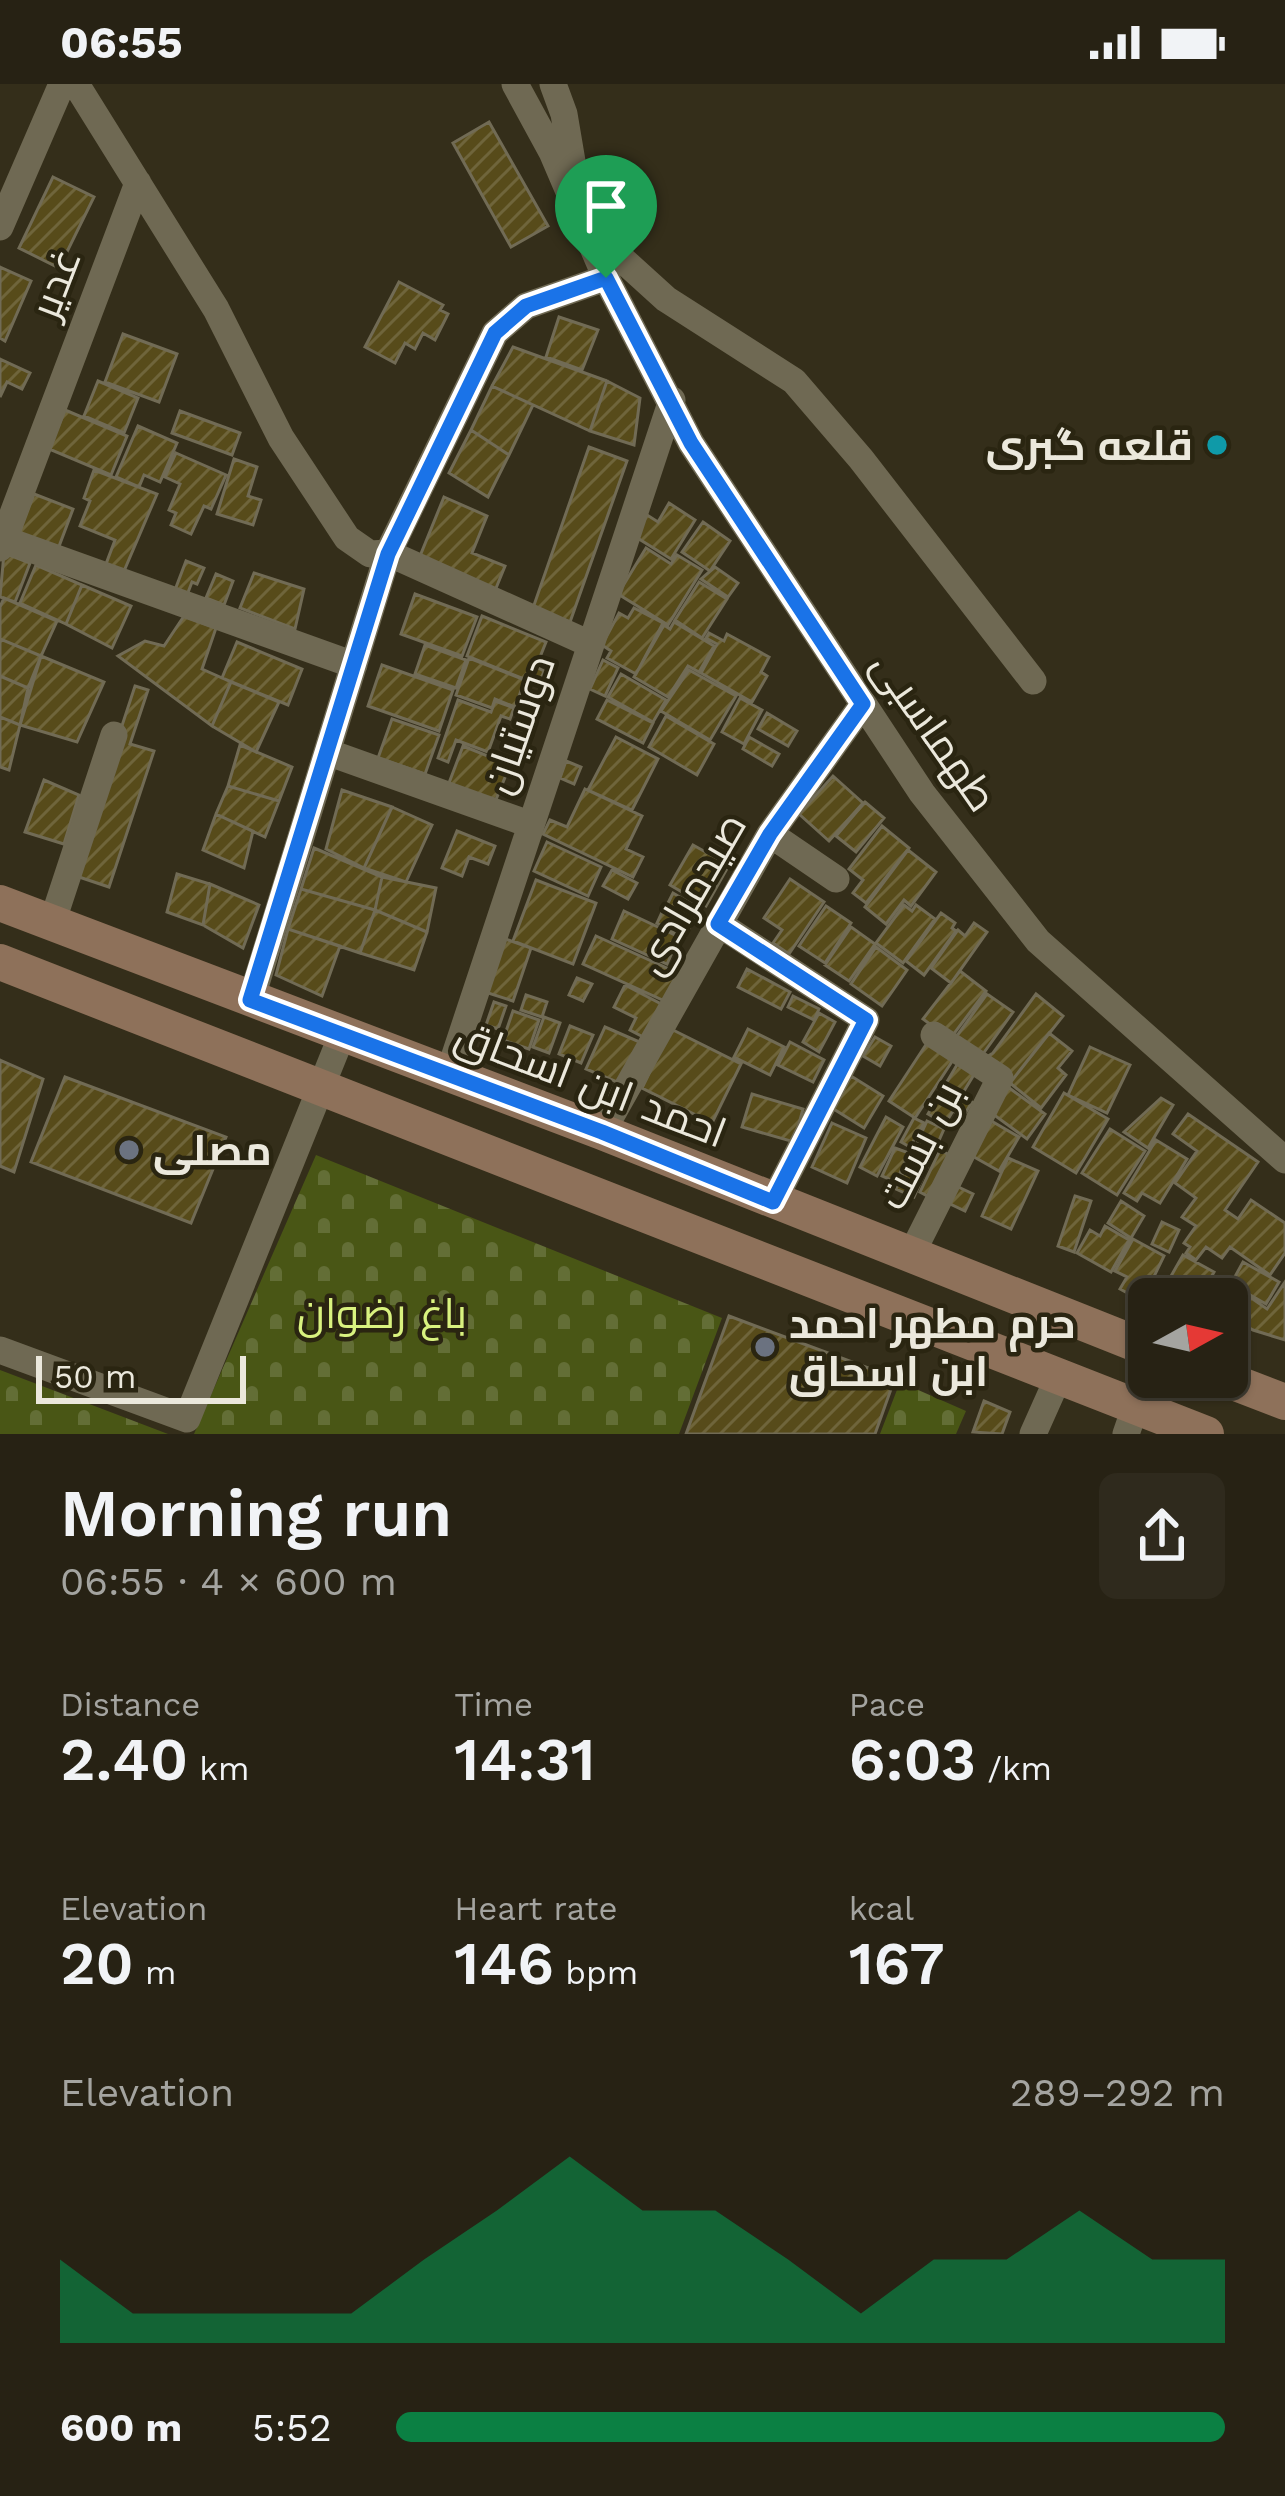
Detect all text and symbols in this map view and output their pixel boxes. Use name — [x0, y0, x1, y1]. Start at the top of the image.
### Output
text: 06:55 — [60, 16, 183, 69]
pin — [555, 155, 657, 278]
icon: arrive — [573, 173, 639, 239]
street label: غدیر — [19, 241, 91, 327]
place label: قلعه گبری — [986, 421, 1193, 470]
marker: قلعه گبری — [1204, 432, 1230, 458]
street label: طهماسبی — [862, 642, 1007, 821]
street label: دوستیان — [472, 649, 565, 800]
street label: صیدمرادی — [625, 804, 756, 983]
street label: احمد ابن اسحاق — [448, 1009, 733, 1159]
street label: بن بست — [867, 1073, 972, 1217]
place label: مصلی — [153, 1126, 272, 1175]
marker: مصلی — [116, 1137, 142, 1163]
north arrow — [1128, 1278, 1248, 1398]
map controls — [1128, 1278, 1248, 1398]
park label: باغ رضوان — [297, 1289, 467, 1341]
place label: حرم مطهر احمد ابن اسحاق — [789, 1299, 1076, 1397]
marker: حرم مطهر احمد ابن اسحاق — [752, 1334, 778, 1360]
scale bar — [36, 1350, 246, 1403]
text: 50 m — [54, 1357, 136, 1396]
button: share — [1099, 1473, 1225, 1599]
text: Morning run — [60, 1475, 452, 1552]
text: 06:55 · 4 × 600 m — [60, 1559, 397, 1604]
text: Distance — [60, 1685, 200, 1724]
text: Time — [454, 1685, 533, 1724]
text: Pace — [849, 1685, 925, 1724]
text: 2.40 — [60, 1724, 188, 1795]
text: 14:31 — [454, 1724, 596, 1795]
text: 6:03 — [849, 1724, 976, 1795]
text: km — [188, 1749, 250, 1788]
text: /km — [976, 1749, 1052, 1788]
text: Elevation — [60, 1889, 207, 1928]
text: Heart rate — [454, 1889, 617, 1928]
text: kcal — [849, 1889, 914, 1928]
text: 20 — [60, 1928, 134, 1999]
text: 146 — [454, 1928, 554, 1999]
text: 167 — [849, 1928, 945, 1999]
text: m — [134, 1953, 176, 1992]
text: bpm — [554, 1953, 638, 1992]
text: Elevation — [60, 2070, 234, 2115]
text: 289–292 m — [1010, 2070, 1225, 2115]
text: 600 m — [60, 2405, 182, 2450]
text: 5:52 — [252, 2405, 332, 2450]

